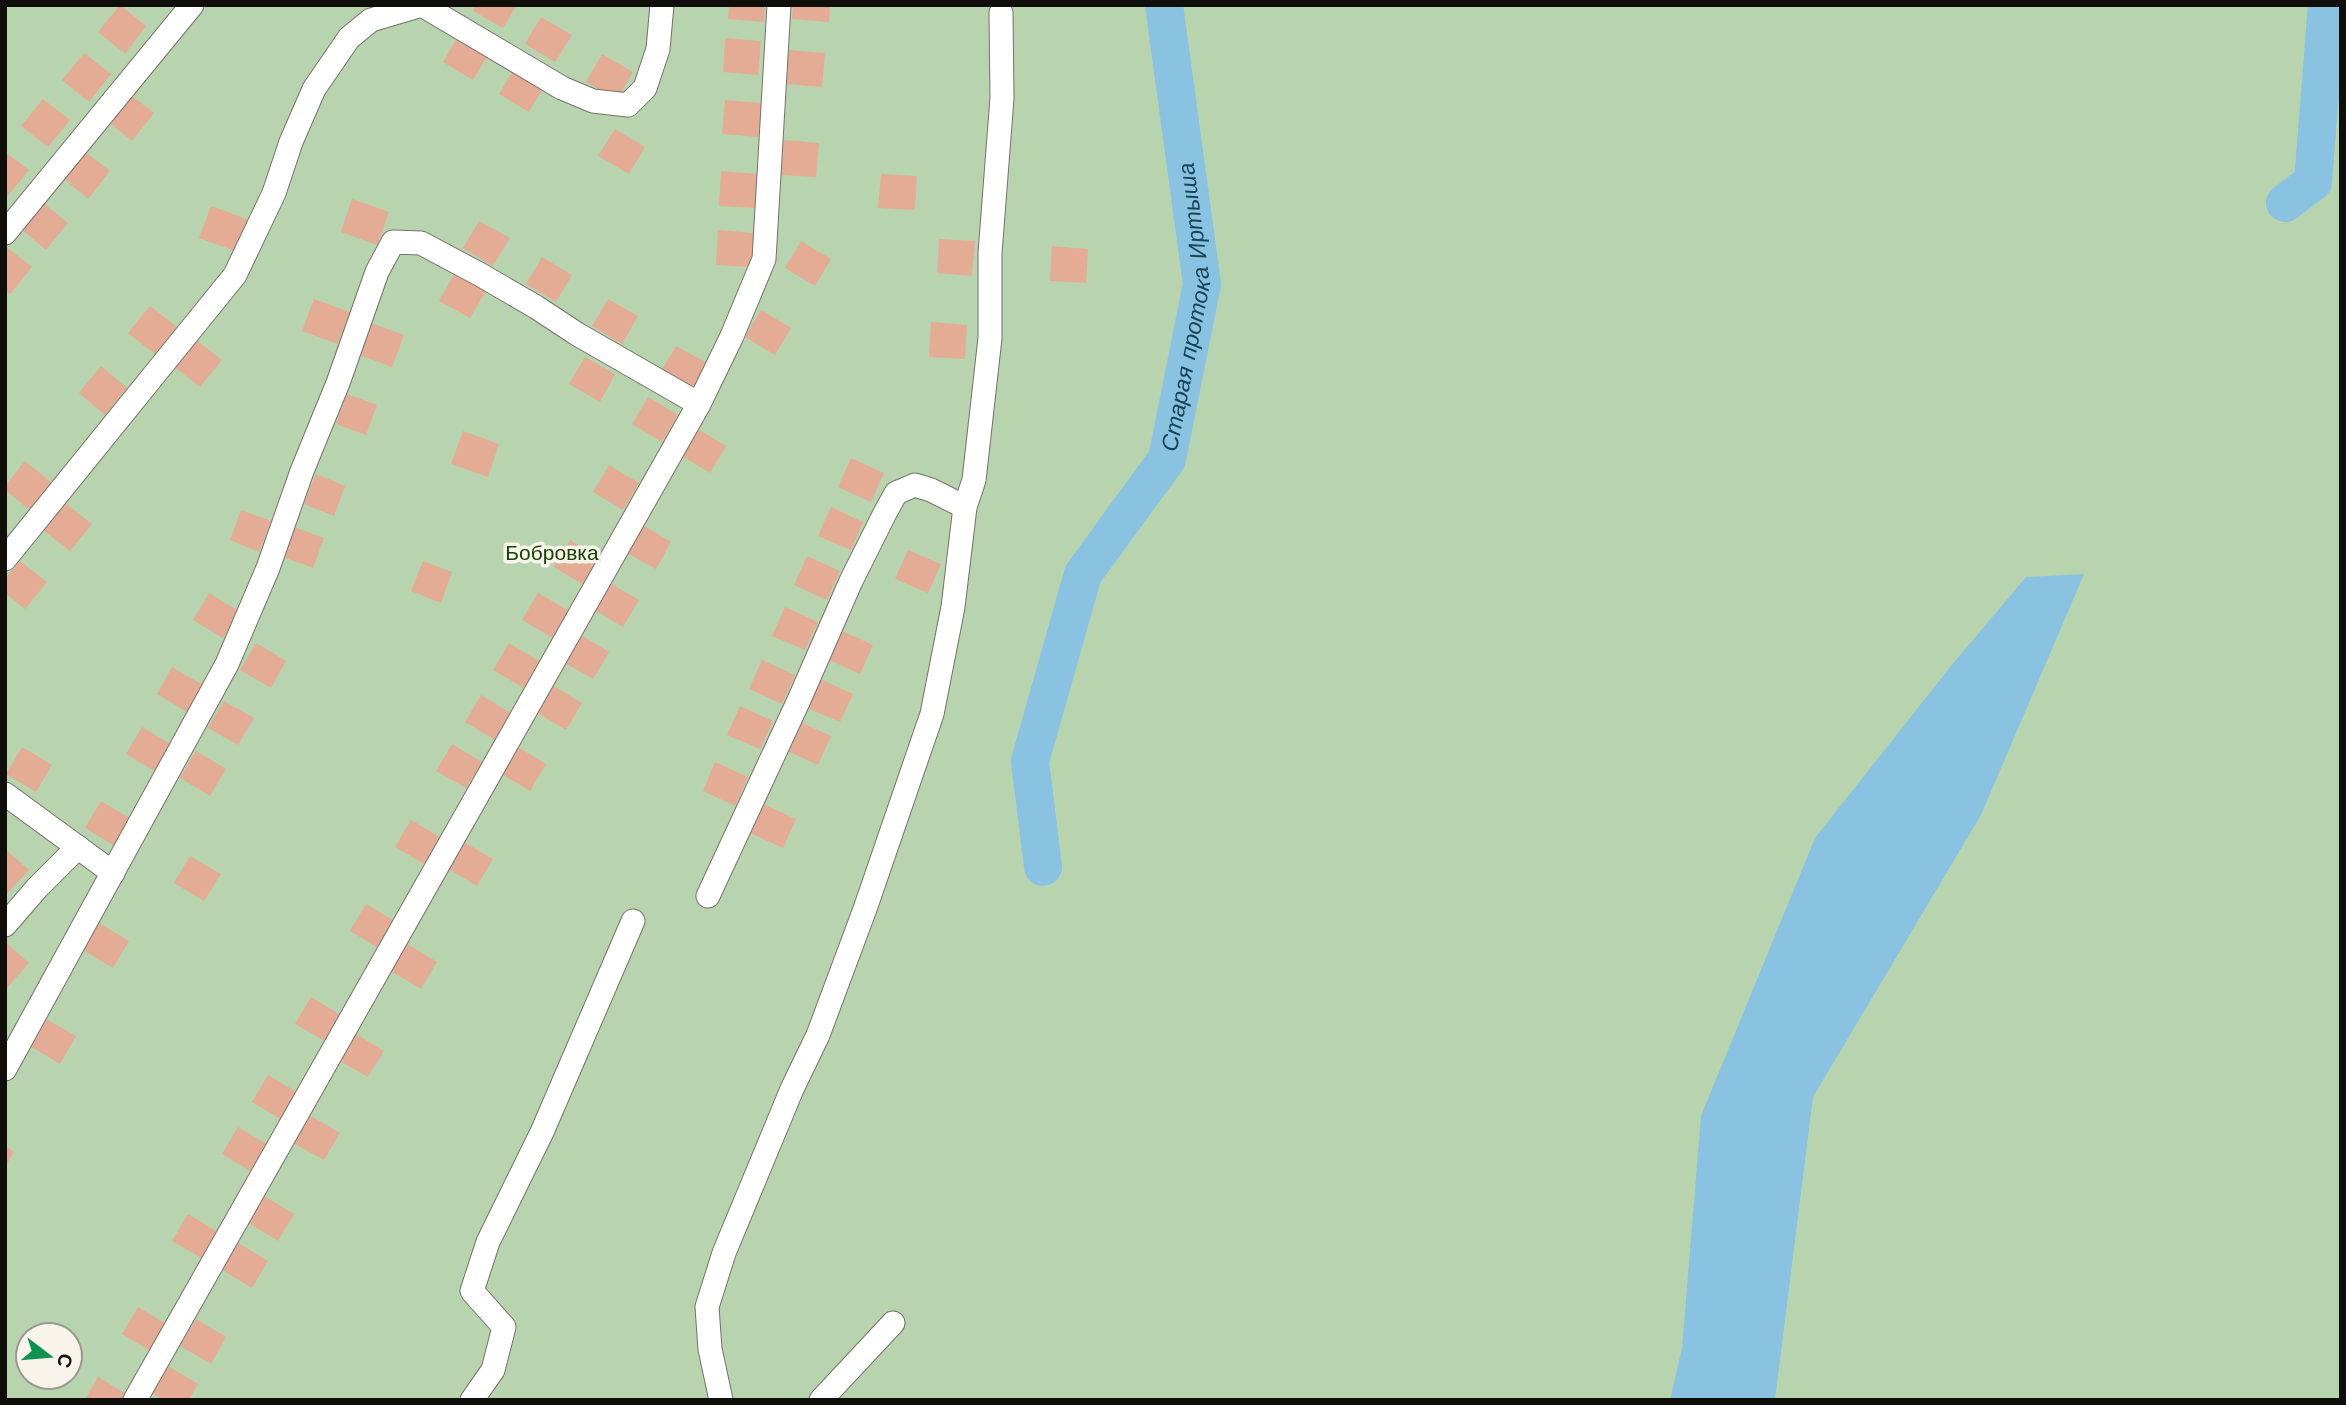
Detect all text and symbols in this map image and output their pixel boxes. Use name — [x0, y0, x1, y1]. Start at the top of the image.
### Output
water label: Старая протока Иртыша — [1155, 161, 1216, 454]
park label: Бобровка — [505, 540, 599, 565]
north arrow — [14, 1321, 84, 1391]
text: С — [52, 1351, 78, 1371]

